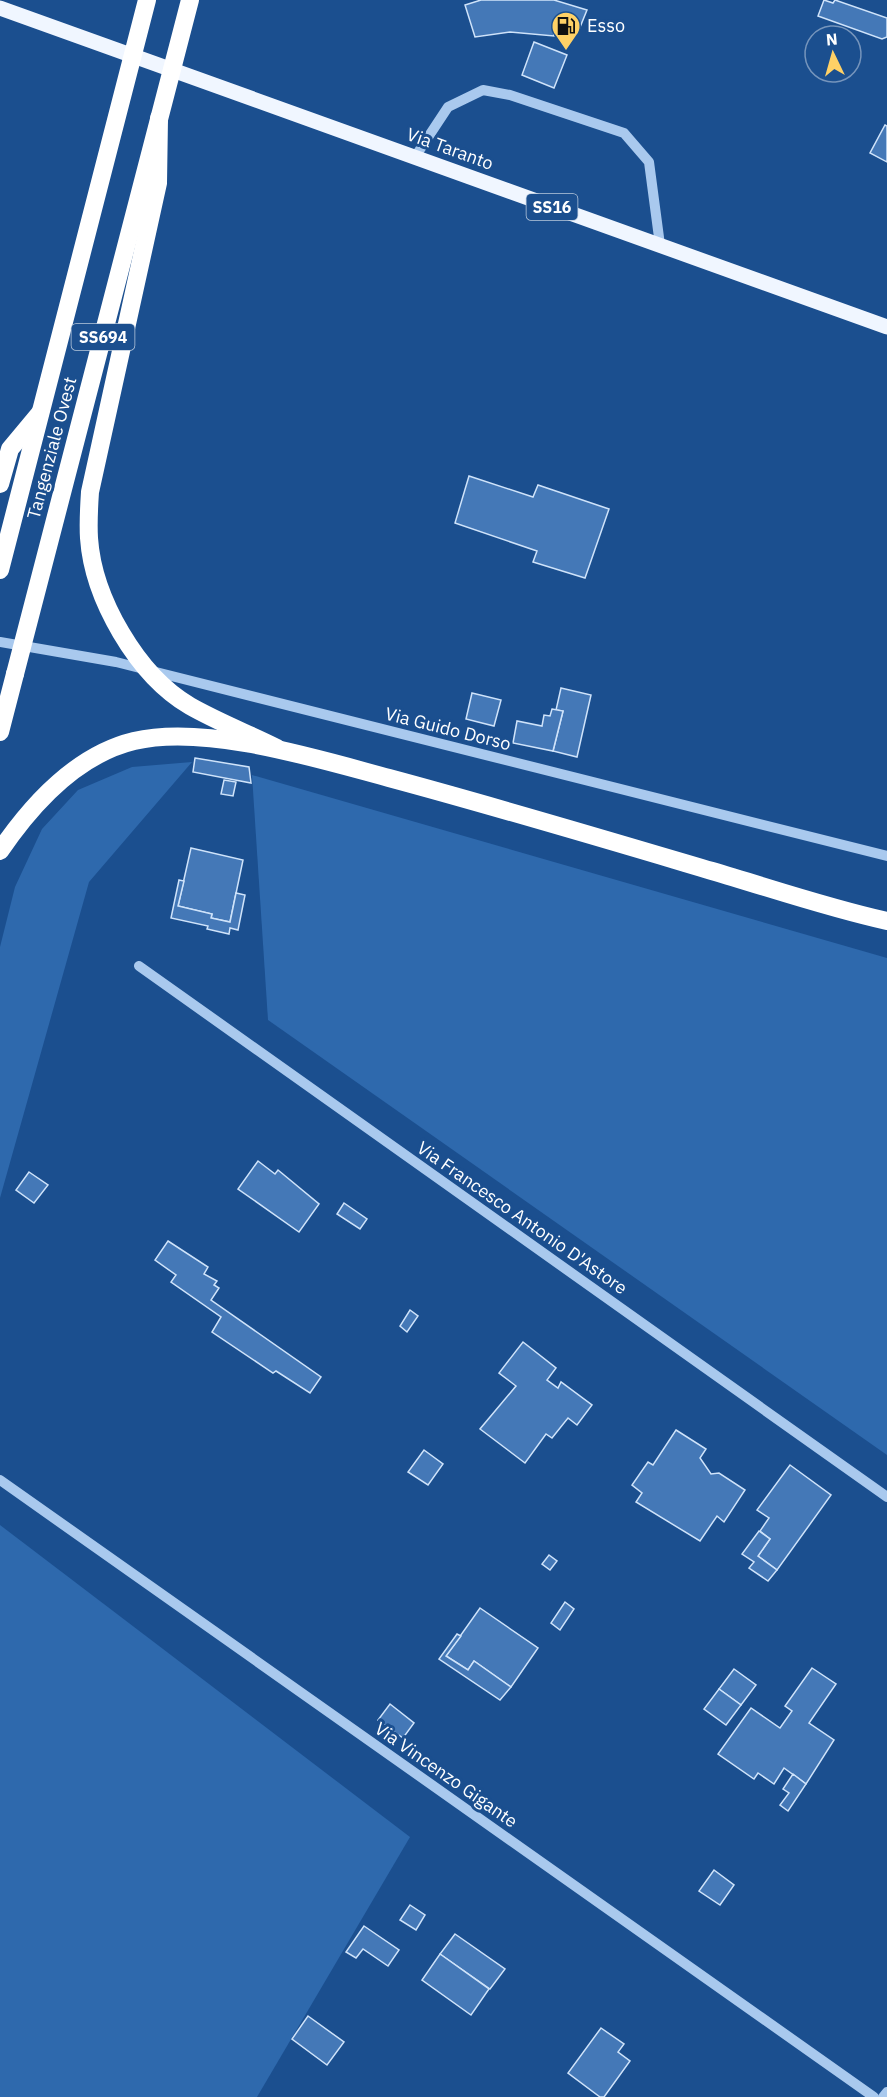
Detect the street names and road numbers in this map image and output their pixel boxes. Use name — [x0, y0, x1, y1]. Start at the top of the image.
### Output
street label: Via Taranto — [404, 122, 497, 175]
road number: SS16 — [526, 194, 578, 220]
road number: SS694 — [72, 324, 134, 350]
street label: Tangenziale Ovest — [21, 374, 82, 521]
street label: Via Guido Dorso — [383, 702, 513, 755]
street label: Via Francesco Antonio D'Astore — [413, 1136, 632, 1299]
street label: Via Vincenzo Gigante — [370, 1717, 522, 1833]

